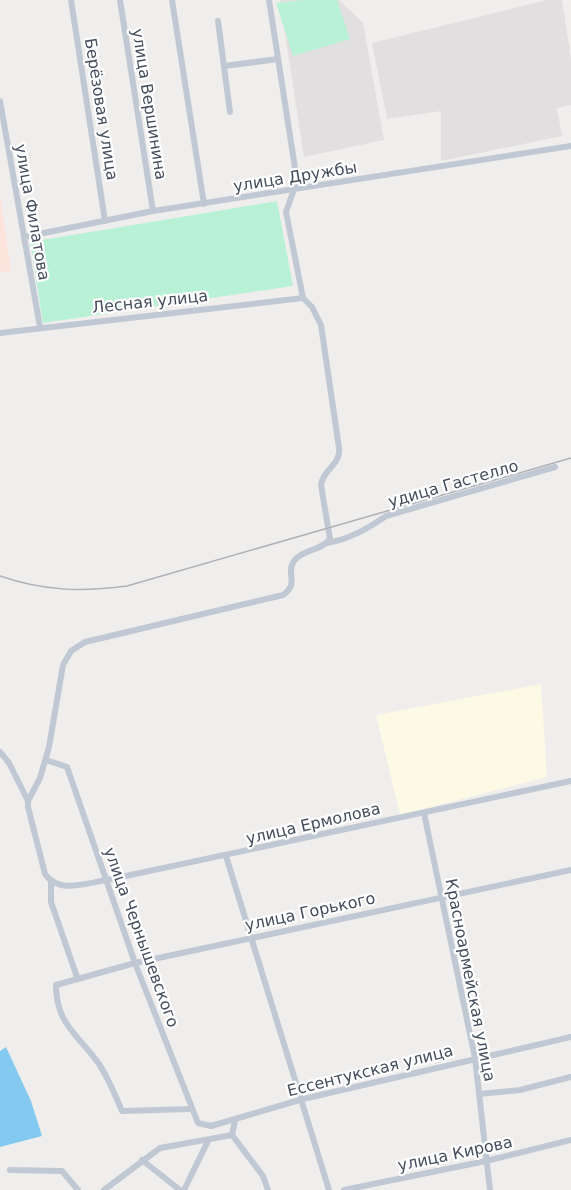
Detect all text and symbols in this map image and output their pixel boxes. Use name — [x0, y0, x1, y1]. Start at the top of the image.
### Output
street label: улица Вершинина — [128, 27, 171, 181]
street label: Берёзовая улица — [81, 37, 122, 182]
street label: улица Филатова — [11, 142, 54, 282]
street label: улица Дружбы — [232, 157, 358, 196]
street label: Лесная улица — [91, 286, 209, 317]
street label: удица Гастелло — [386, 456, 520, 511]
street label: улица Ермолова — [244, 799, 382, 848]
street label: улица Чернышевского — [100, 845, 183, 1030]
street label: Красноармейская улица — [441, 877, 500, 1083]
street label: улица Горького — [243, 888, 377, 935]
street label: Ессентукская улица — [285, 1041, 455, 1100]
street label: улица Кирова — [396, 1132, 514, 1175]

